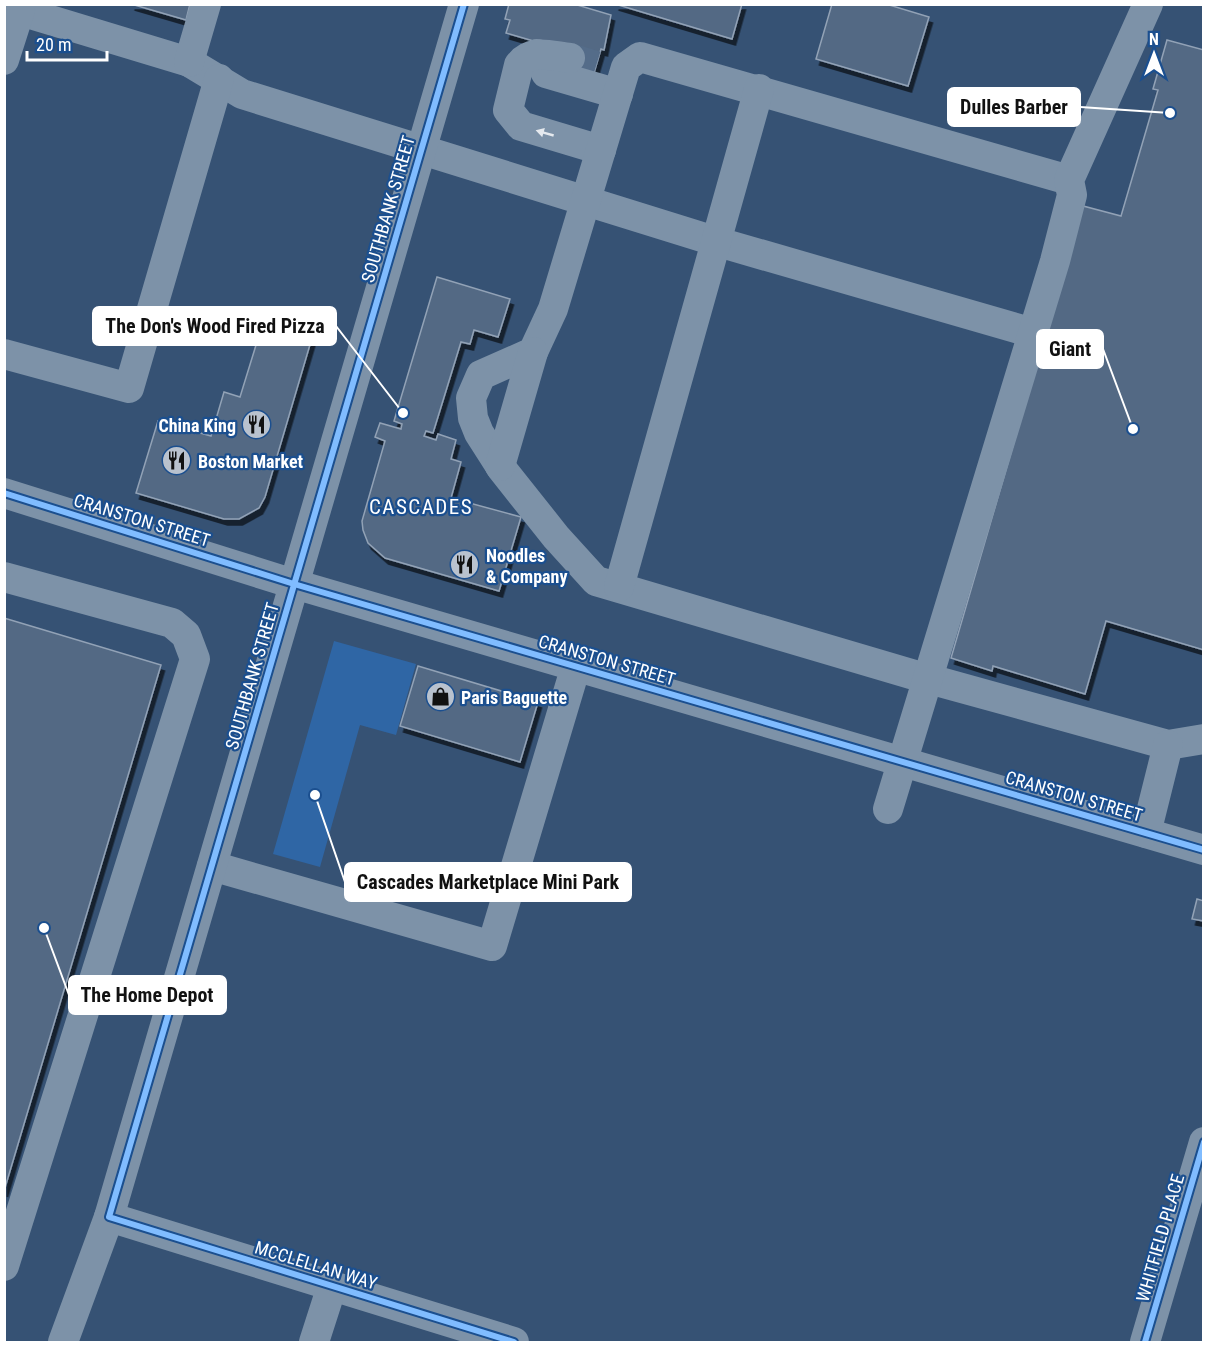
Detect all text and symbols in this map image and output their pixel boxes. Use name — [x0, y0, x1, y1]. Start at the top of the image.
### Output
scale bar — [27, 24, 106, 62]
north arrow — [1124, 24, 1184, 84]
text: N — [1149, 30, 1159, 49]
text: 20 m — [36, 34, 71, 55]
callout: Dulles Barber — [948, 88, 1080, 126]
text: Dulles Barber — [960, 95, 1068, 119]
one-way arrow — [536, 128, 554, 137]
street label: SOUTHBANK STREET — [357, 133, 419, 285]
callout: The Don's Wood Fired Pizza — [93, 307, 336, 345]
text: The Don's Wood Fired Pizza — [105, 314, 325, 338]
callout: Giant — [1037, 330, 1103, 368]
text: Giant — [1049, 337, 1091, 361]
restaurant icon: China King — [241, 409, 273, 441]
place label: China King — [158, 415, 236, 436]
restaurant icon: Boston Market — [161, 445, 193, 477]
place label: Boston Market — [198, 451, 304, 472]
street label: CRANSTON STREET — [71, 489, 213, 551]
district label: CASCADES — [369, 495, 473, 519]
place label: Noodles & Company — [486, 545, 567, 587]
restaurant icon: Noodles & Company — [449, 549, 481, 581]
street label: SOUTHBANK STREET — [221, 600, 283, 752]
street label: CRANSTON STREET — [536, 630, 678, 690]
shop icon: Paris Baguette — [424, 681, 456, 713]
place label: Paris Baguette — [461, 687, 568, 708]
street label: CRANSTON STREET — [1003, 766, 1145, 826]
callout: Cascades Marketplace Mini Park — [345, 863, 631, 901]
text: Cascades Marketplace Mini Park — [357, 870, 620, 894]
callout: The Home Depot — [69, 976, 226, 1014]
text: The Home Depot — [81, 983, 213, 1007]
street label: WHITFIELD PLACE — [1132, 1172, 1188, 1304]
street label: MCCLELLAN WAY — [252, 1236, 380, 1294]

